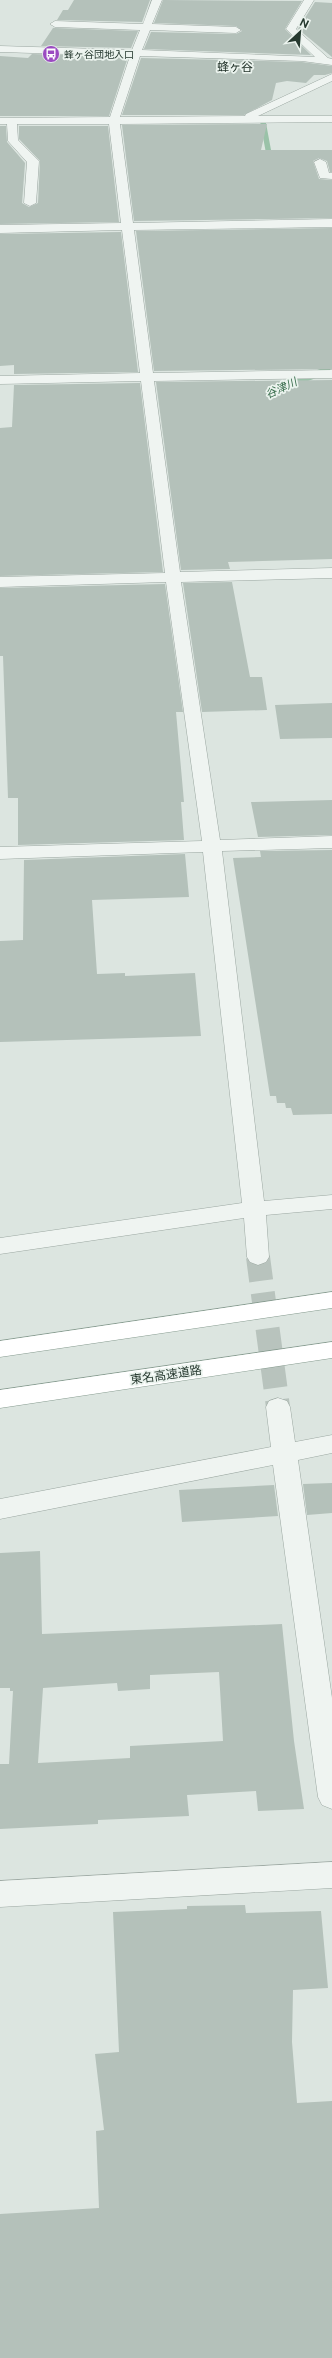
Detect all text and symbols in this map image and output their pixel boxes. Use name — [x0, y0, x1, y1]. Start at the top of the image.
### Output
north arrow — [280, 12, 320, 52]
text: N — [298, 16, 311, 30]
bus stop icon: 蜂ヶ谷団地入口 — [41, 44, 61, 64]
place label: 蜂ヶ谷団地入口 — [64, 48, 134, 60]
district label: 蜂ヶ谷 — [217, 60, 253, 74]
water label: 谷津川 — [264, 375, 299, 400]
street label: 東名高速道路 — [129, 1363, 203, 1387]

